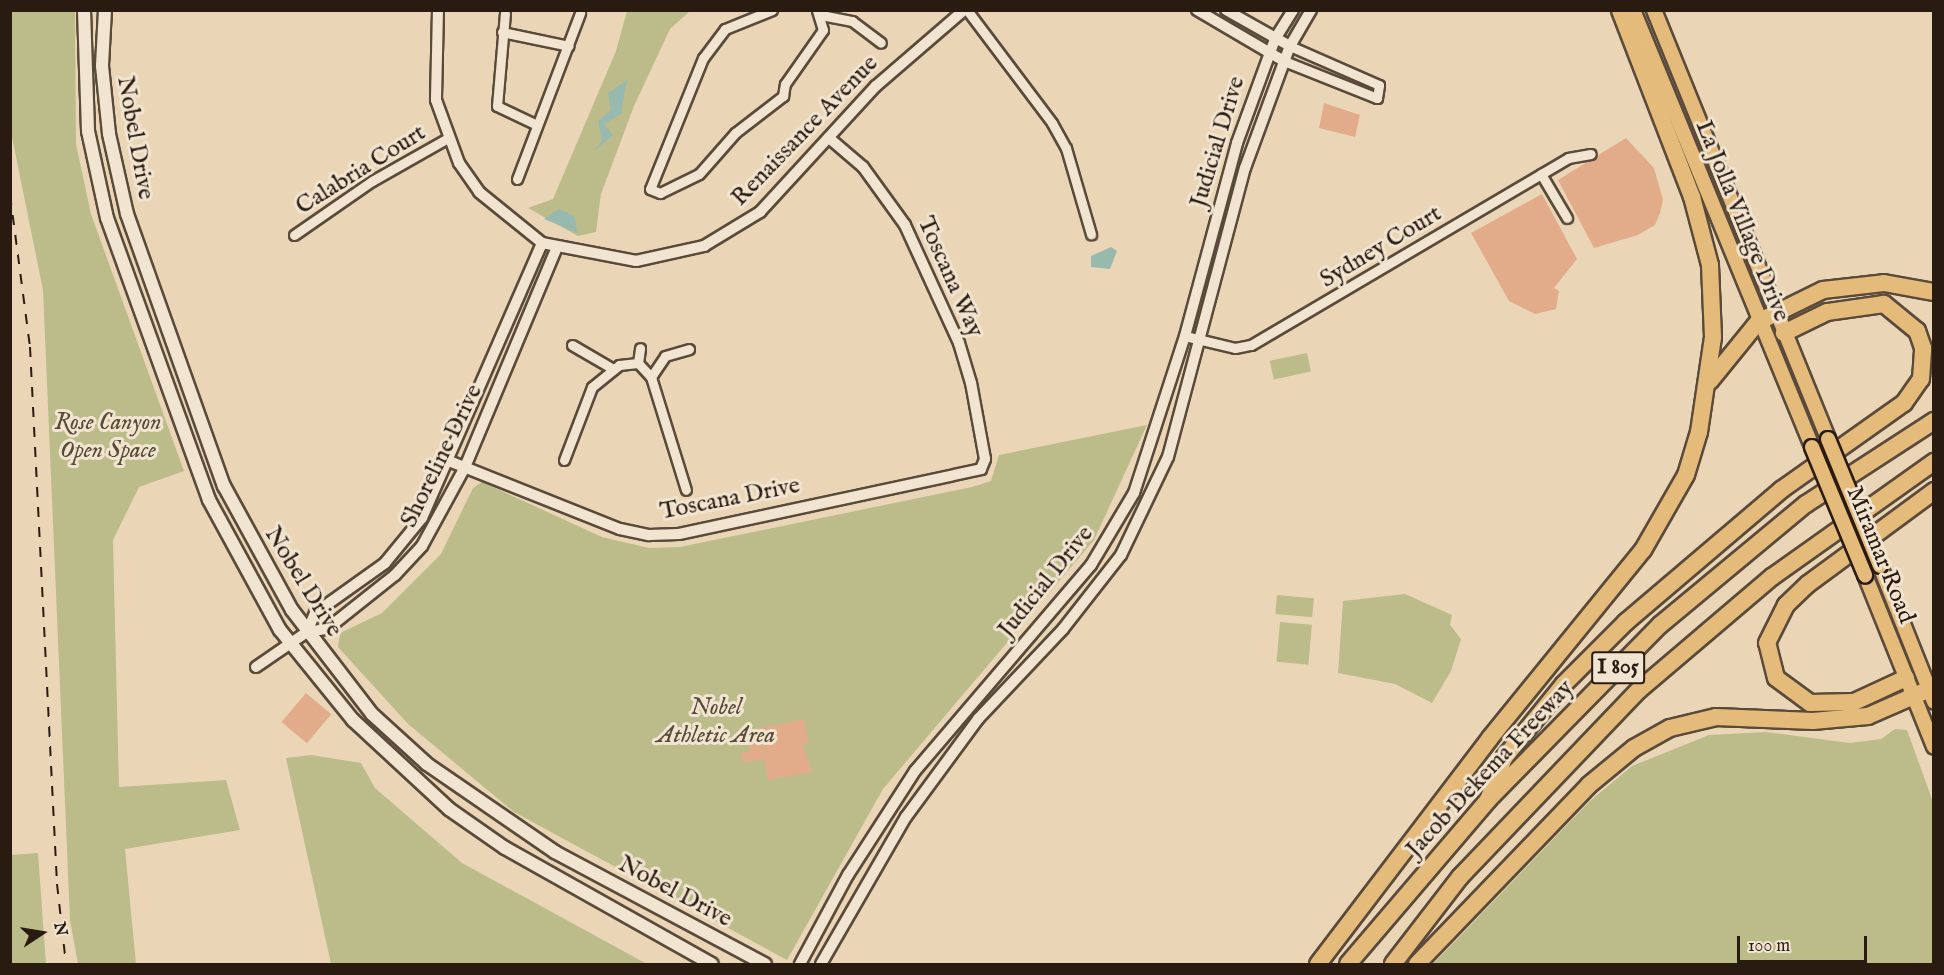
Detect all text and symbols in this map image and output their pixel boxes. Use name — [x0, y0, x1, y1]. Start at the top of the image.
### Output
street label: Renaissance Avenue — [726, 50, 884, 212]
street label: Judicial Drive — [1184, 73, 1252, 211]
street label: Nobel Drive — [110, 74, 160, 202]
street label: La Jolla Village Drive — [1689, 116, 1795, 326]
street label: Calabria Court — [291, 119, 431, 221]
street label: Sydney Court — [1315, 200, 1447, 294]
street label: Toscana Way — [911, 212, 989, 342]
street label: Shoreline Drive — [395, 380, 489, 532]
park label: Rose Canyon Open Space — [55, 409, 161, 465]
street label: Toscana Drive — [658, 471, 802, 527]
street label: Miramar Road — [1839, 482, 1921, 628]
street label: Judicial Drive — [992, 520, 1100, 644]
street label: Nobel Drive — [258, 522, 348, 642]
road number: I 805 — [1591, 649, 1645, 687]
street label: Jacob Dekema Freeway — [1400, 674, 1580, 864]
park label: Nobel Athletic Area — [657, 694, 775, 750]
street label: Nobel Drive — [613, 850, 737, 934]
north arrow — [12, 903, 72, 963]
text: N — [48, 920, 71, 938]
scale bar — [1740, 924, 1870, 962]
text: 100 m — [1748, 935, 1790, 958]

